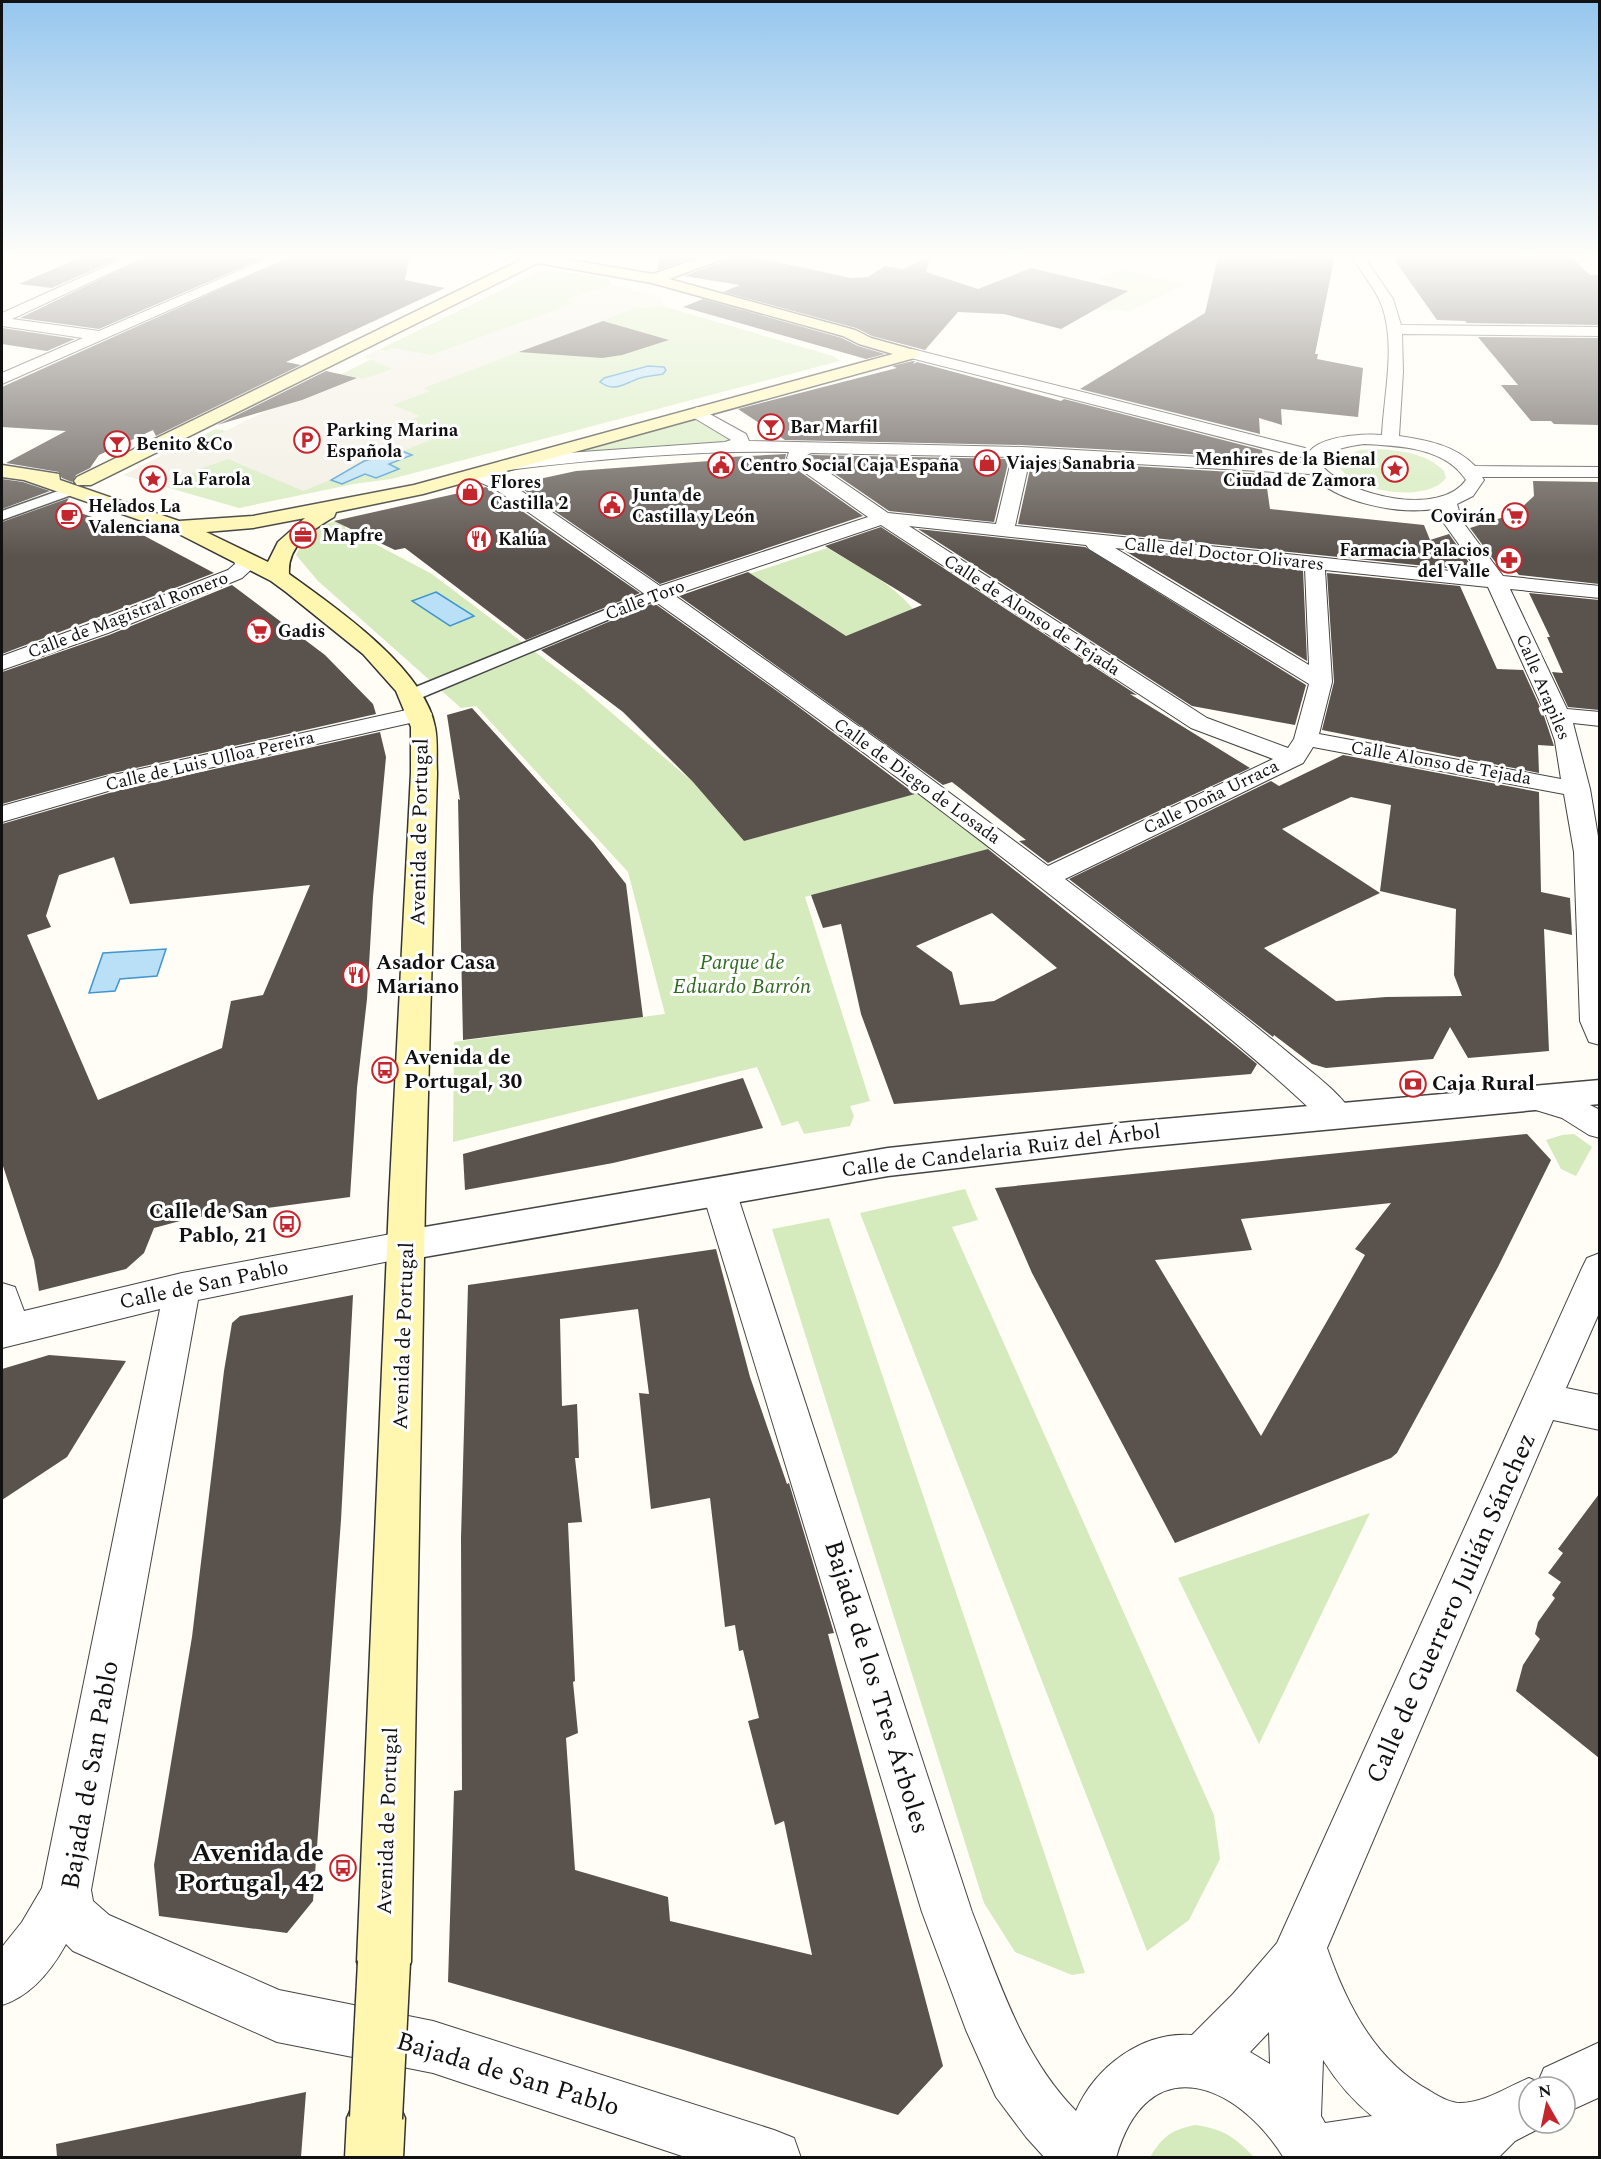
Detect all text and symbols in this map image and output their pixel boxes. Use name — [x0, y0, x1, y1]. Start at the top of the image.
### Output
bar icon: Bar Marfil — [756, 412, 786, 442]
place label: Bar Marfil — [790, 414, 878, 441]
place label: Parking Marina Española — [326, 417, 459, 465]
parking icon: Parking Marina Española — [292, 425, 322, 455]
bar icon: Benito &Co — [102, 429, 132, 459]
place label: Benito &Co — [136, 431, 233, 458]
place label: Menhires de la Bienal Ciudad de Zamora — [1195, 446, 1377, 494]
shop icon: Viajes Sanabria — [972, 448, 1002, 478]
public building icon: Centro Social Caja España — [706, 450, 736, 480]
place label: Viajes Sanabria — [1006, 450, 1136, 477]
place label: Centro Social Caja España — [740, 452, 960, 479]
place icon: Menhires de la Bienal Ciudad de Zamora — [1380, 454, 1410, 484]
place icon: La Farola — [138, 464, 168, 494]
place label: La Farola — [172, 466, 251, 493]
place label: Flores Castilla 2 — [490, 469, 568, 517]
shop icon: Flores Castilla 2 — [455, 477, 485, 507]
place label: Junta de Castilla y León — [632, 482, 755, 530]
public building icon: Junta de Castilla y León — [597, 490, 627, 520]
place label: Helados La Valenciana — [88, 493, 182, 541]
cafe icon: Helados La Valenciana — [54, 501, 84, 531]
supermarket icon: Covirán — [1500, 501, 1530, 531]
place label: Covirán — [1431, 503, 1496, 530]
office icon: Mapfre — [288, 520, 318, 550]
place label: Mapfre — [322, 522, 383, 549]
restaurant icon: Kalúa — [464, 524, 494, 554]
place label: Kalúa — [498, 526, 547, 553]
street label: Calle del Doctor Olivares — [1123, 530, 1325, 578]
place label: Farmacia Palacios del Valle — [1339, 537, 1490, 585]
pharmacy icon: Farmacia Palacios del Valle — [1494, 545, 1524, 575]
street label: Calle de Alonso de Tejada — [938, 548, 1126, 683]
street label: Calle de Magistral Romero — [24, 564, 232, 666]
street label: Calle Toro — [601, 572, 689, 628]
supermarket icon: Gadis — [244, 616, 274, 646]
place label: Gadis — [278, 618, 325, 645]
street label: Calle Arapiles — [1509, 630, 1577, 744]
street label: Calle de Diego de Losada — [828, 711, 1006, 851]
street label: Calle de Luis Ulloa Pereira — [103, 724, 317, 798]
street label: Calle Alonso de Tejada — [1349, 734, 1534, 792]
street label: Avenida de Portugal — [402, 738, 438, 926]
street label: Calle Doña Urraca — [1139, 752, 1284, 842]
place label: Asador Casa Mariano — [376, 947, 496, 1003]
park label: Parque de Eduardo Barrón — [673, 947, 811, 1003]
restaurant icon: Asador Casa Mariano — [341, 960, 371, 990]
place label: Avenida de Portugal, 30 — [404, 1042, 523, 1098]
bus stop icon: Avenida de Portugal, 30 — [370, 1055, 400, 1085]
place label: Caja Rural — [1432, 1068, 1535, 1100]
bank icon: Caja Rural — [1398, 1069, 1428, 1099]
street label: Calle de Candelaria Ruiz del Árbol — [840, 1116, 1162, 1186]
place label: Calle de San Pablo, 21 — [149, 1196, 268, 1252]
bus stop icon: Calle de San Pablo, 21 — [272, 1209, 302, 1239]
street label: Avenida de Portugal — [385, 1242, 423, 1430]
street label: Calle de San Pablo — [117, 1251, 291, 1319]
street label: Calle de Guerrero Julián Sánchez — [1355, 1426, 1547, 1790]
street label: Bajada de los Tres Árboles — [813, 1535, 941, 1839]
street label: Bajada de San Pablo — [50, 1657, 130, 1893]
street label: Avenida de Portugal — [369, 1727, 407, 1915]
place label: Avenida de Portugal, 42 — [178, 1833, 324, 1903]
bus stop icon: Avenida de Portugal, 42 — [328, 1853, 358, 1883]
street label: Bajada de San Pablo — [391, 2021, 625, 2127]
north arrow — [1517, 2075, 1577, 2135]
text: N — [1536, 2078, 1553, 2104]

